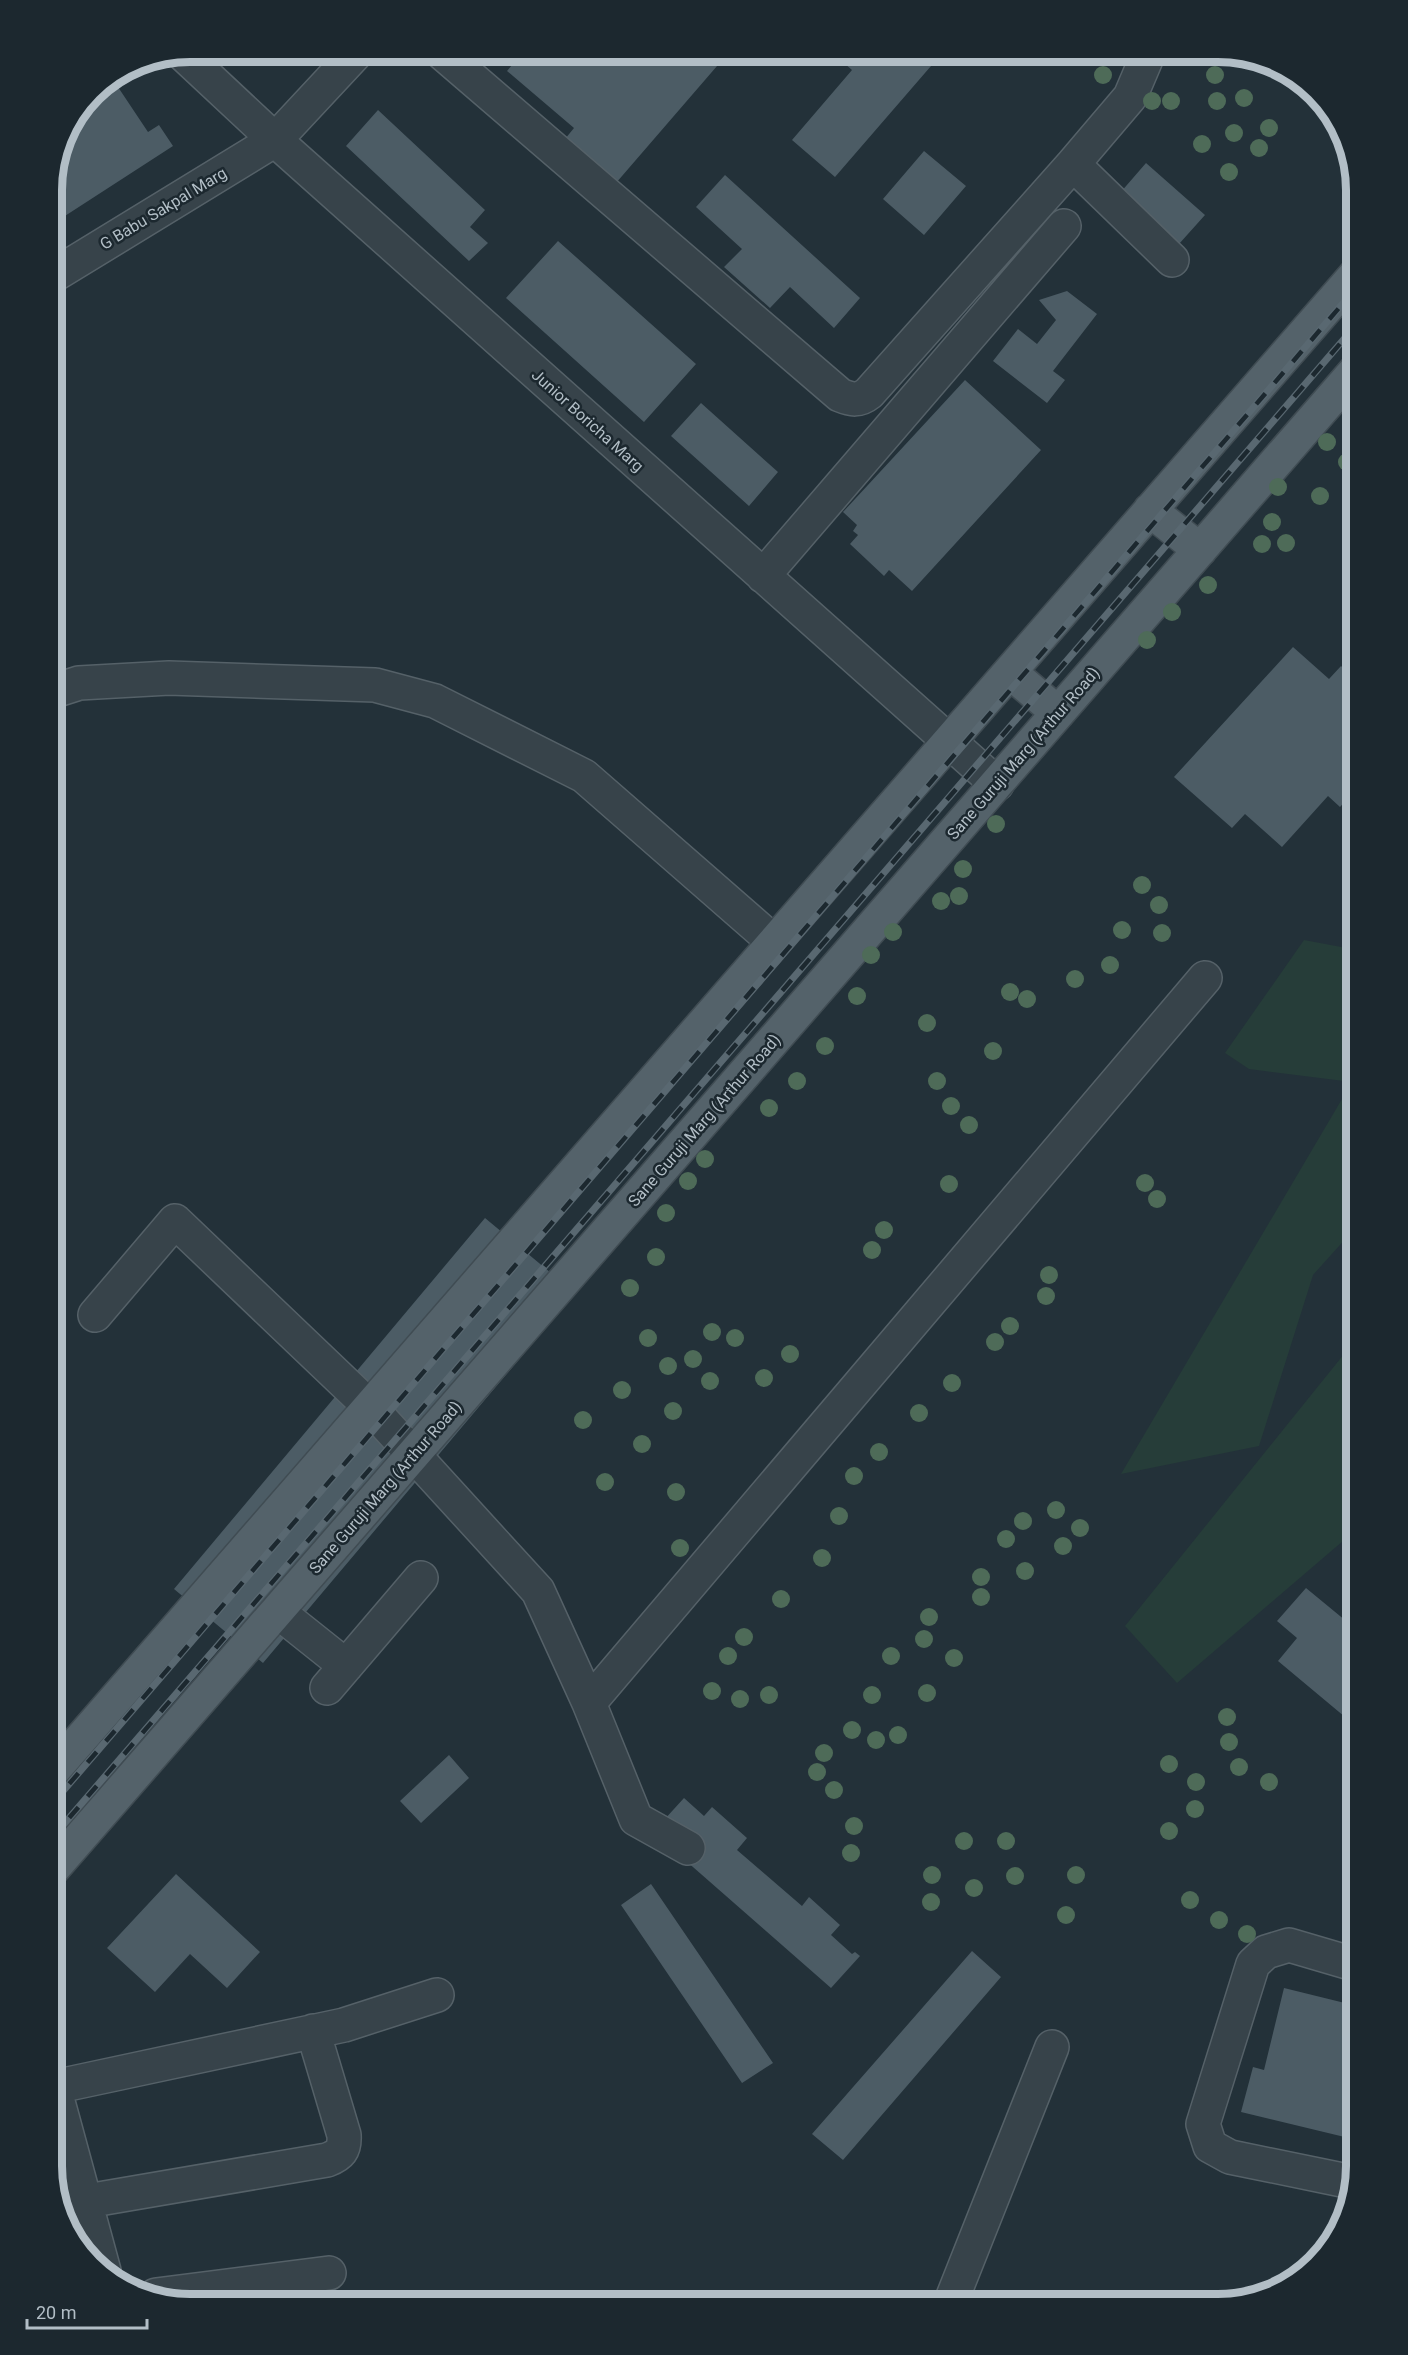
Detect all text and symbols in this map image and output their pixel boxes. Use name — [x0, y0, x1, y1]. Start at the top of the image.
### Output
street label: G Babu Sakpal Marg — [97, 163, 230, 254]
street label: Junior Boricha Marg — [528, 365, 648, 476]
street label: Sane Guruji Marg (Arthur Road) — [943, 663, 1103, 843]
street label: Sane Guruji Marg (Arthur Road) — [624, 1030, 784, 1210]
street label: Sane Guruji Marg (Arthur Road) — [305, 1397, 465, 1577]
scale bar — [27, 2292, 147, 2330]
text: 20 m — [36, 2302, 76, 2323]

